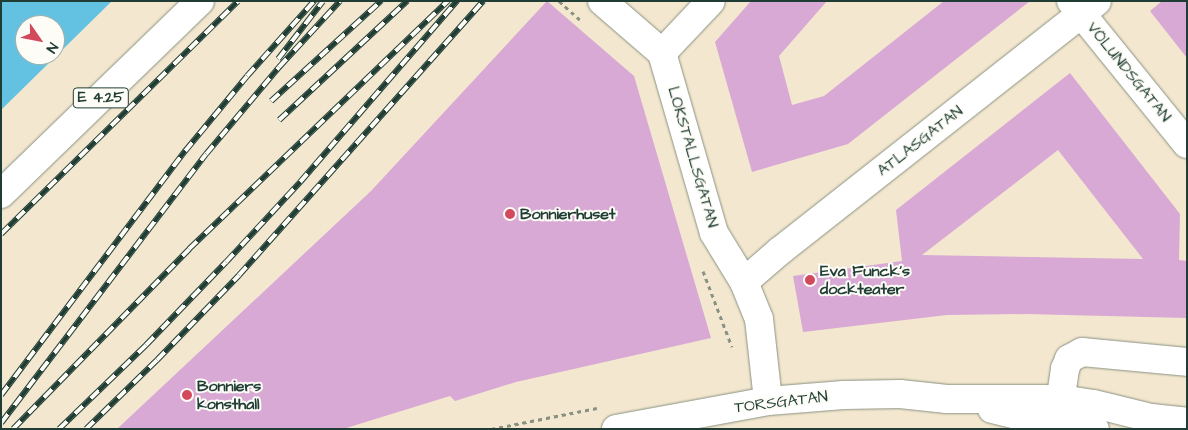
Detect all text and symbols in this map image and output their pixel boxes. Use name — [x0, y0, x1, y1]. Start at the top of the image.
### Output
north arrow — [15, 15, 65, 65]
street label: VÖLUNDSGATAN — [1083, 18, 1175, 126]
text: N — [41, 38, 63, 57]
street label: LOKSTALLSGATAN — [664, 84, 722, 230]
road number: E 4.25 — [72, 86, 130, 110]
street label: ATLASGATAN — [873, 102, 967, 180]
place label: Bonnierhuset — [520, 204, 615, 224]
marker: Bonnierhuset — [504, 208, 516, 220]
place label: Eva Funck's dockteater — [820, 261, 910, 299]
marker: Eva Funck's dockteater — [804, 274, 816, 286]
place label: Bonniers konsthall — [197, 376, 261, 414]
street label: TORSGATAN — [733, 387, 829, 417]
marker: Bonniers konsthall — [181, 389, 193, 401]

